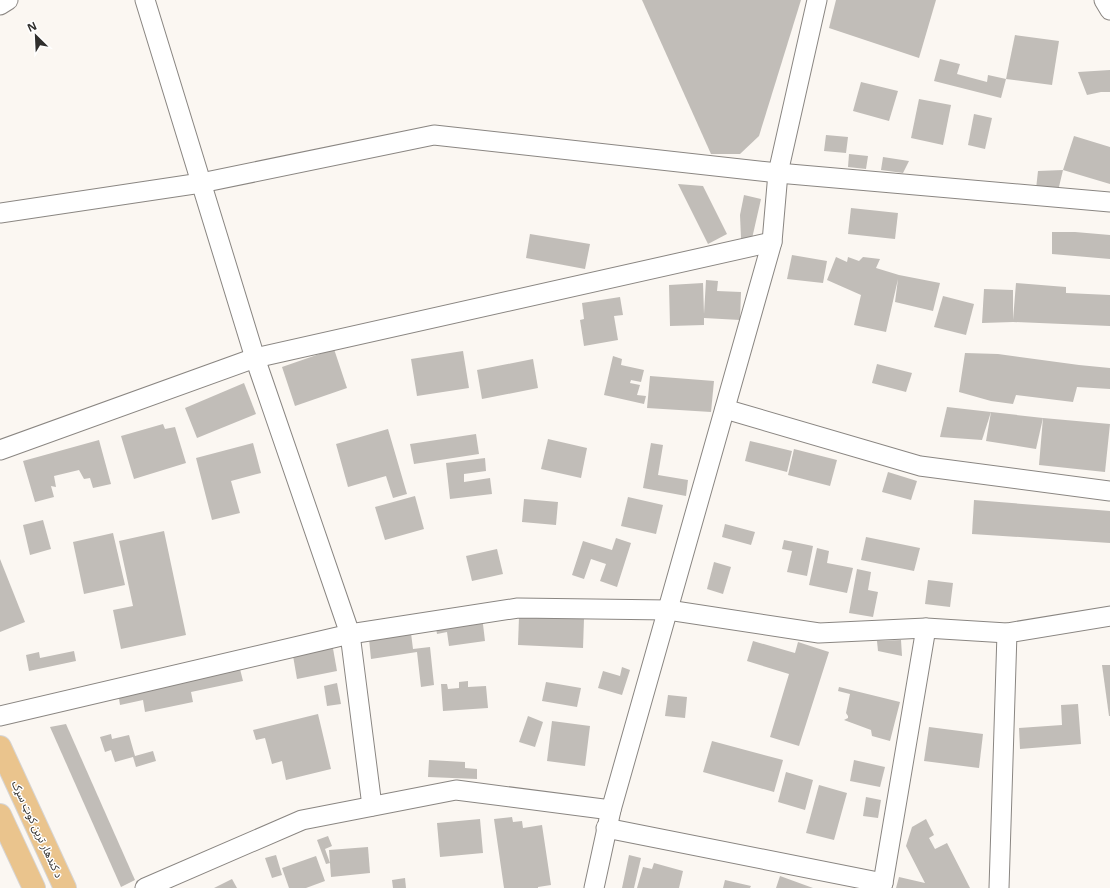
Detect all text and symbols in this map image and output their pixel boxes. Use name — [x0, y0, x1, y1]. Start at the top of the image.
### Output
north arrow — [16, 16, 56, 56]
text: N — [25, 18, 39, 35]
street label: د کندهار ترين کوټ سړک — [9, 778, 67, 880]

